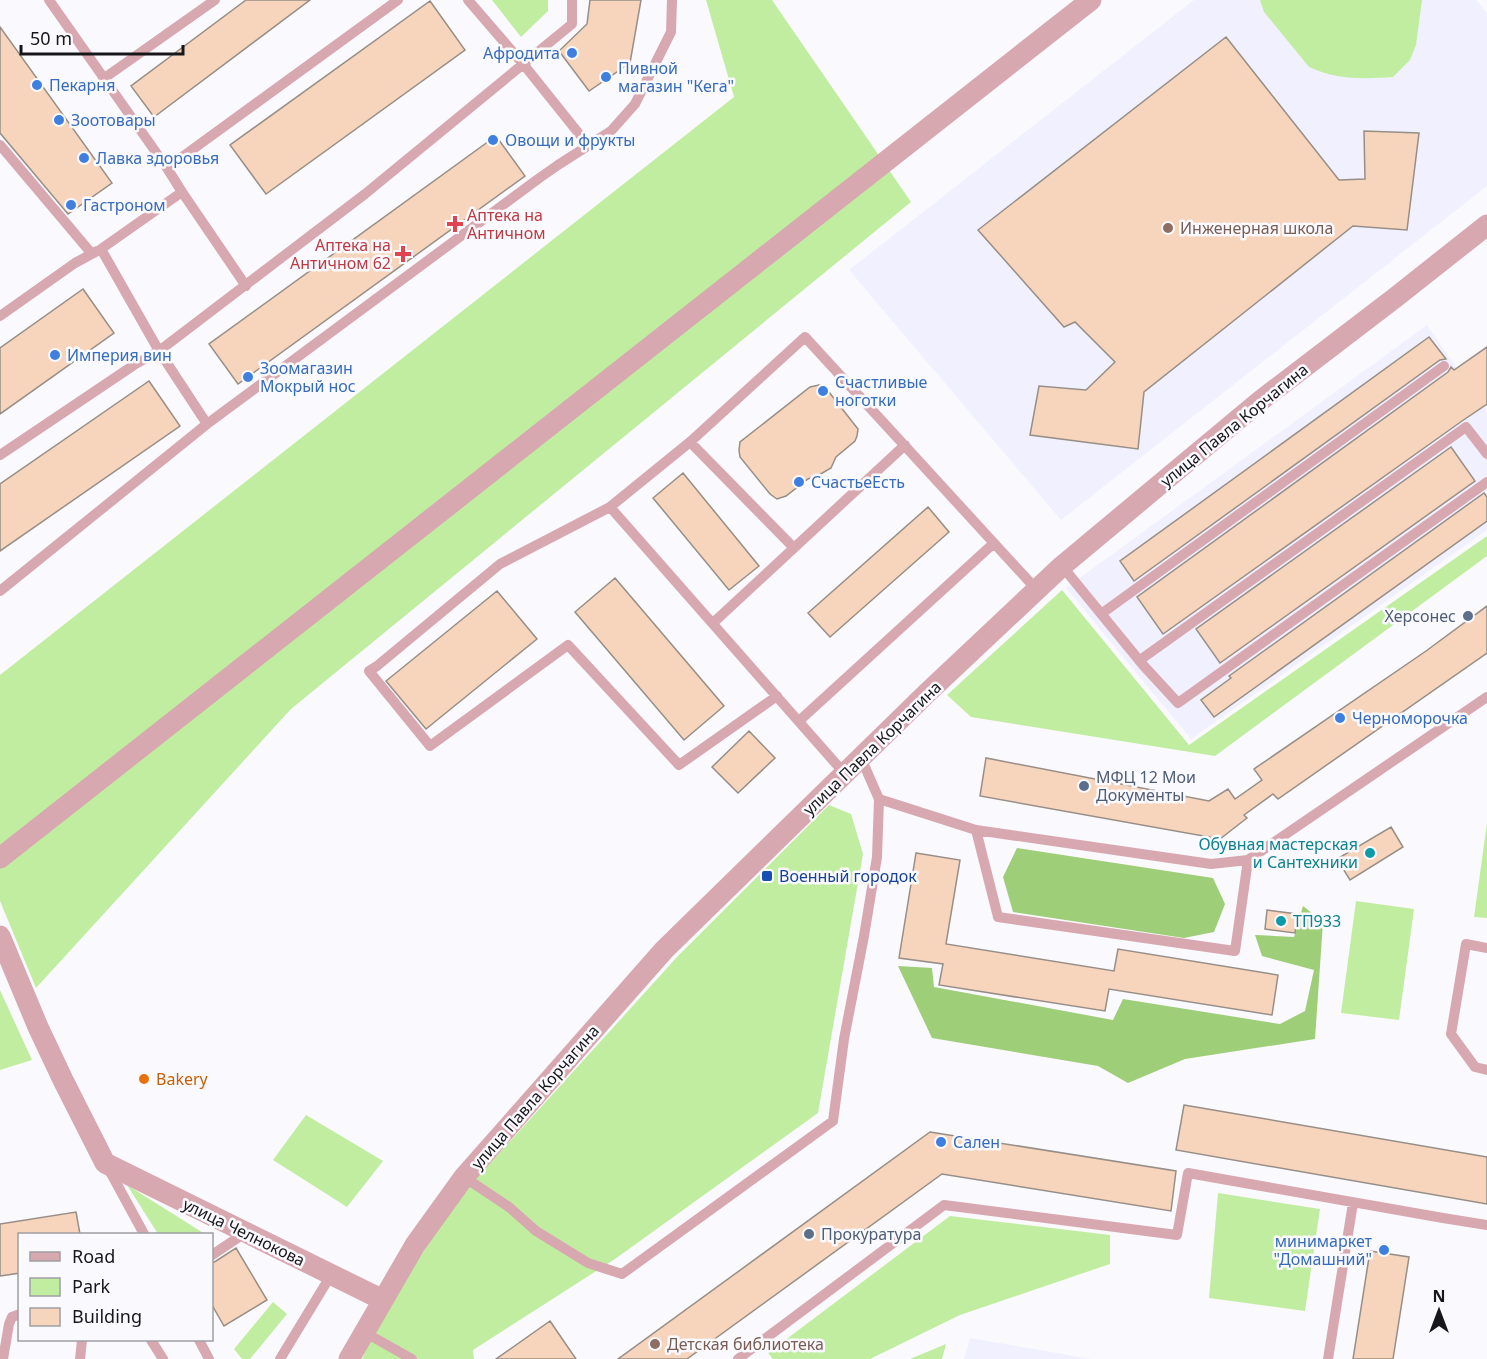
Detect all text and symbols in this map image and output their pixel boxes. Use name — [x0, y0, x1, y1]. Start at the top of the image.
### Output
scale bar — [21, 18, 183, 56]
text: 50 m — [30, 26, 72, 50]
place label: Афродита — [483, 42, 560, 64]
marker: Афродита — [565, 46, 579, 60]
place label: Пивной магазин "Кега" — [618, 57, 734, 97]
marker: Пивной магазин "Кега" — [599, 70, 613, 84]
place label: Пекарня — [49, 74, 115, 96]
marker: Пекарня — [30, 78, 44, 92]
place label: Зоотовары — [71, 109, 156, 131]
marker: Зоотовары — [52, 113, 66, 127]
place label: Овощи и фрукты — [505, 129, 636, 151]
marker: Овощи и фрукты — [486, 133, 500, 147]
place label: Лавка здоровья — [96, 147, 219, 169]
marker: Лавка здоровья — [77, 151, 91, 165]
place label: Гастроном — [83, 194, 166, 216]
marker: Гастроном — [64, 198, 78, 212]
place label: Аптека на Античном — [467, 204, 545, 244]
marker: Аптека на Античном — [448, 217, 462, 231]
place label: Инженерная школа — [1180, 217, 1333, 239]
marker: Инженерная школа — [1161, 221, 1175, 235]
place label: Аптека на Античном 62 — [290, 234, 391, 274]
marker: Аптека на Античном 62 — [396, 247, 410, 261]
place label: Империя вин — [67, 344, 172, 366]
marker: Империя вин — [48, 348, 62, 362]
place label: Зоомагазин Мокрый нос — [260, 357, 356, 397]
street label: улица Павла Корчагина — [1155, 358, 1313, 492]
marker: Зоомагазин Мокрый нос — [241, 370, 255, 384]
place label: Счастливые ноготки — [835, 371, 928, 411]
marker: Счастливые ноготки — [816, 384, 830, 398]
place label: СчастьеЕсть — [811, 471, 905, 493]
marker: СчастьеЕсть — [792, 475, 806, 489]
place label: Херсонес — [1385, 605, 1456, 627]
marker: Херсонес — [1461, 609, 1475, 623]
street label: улица Павла Корчагина — [798, 676, 946, 820]
place label: Черноморочка — [1352, 707, 1468, 729]
marker: Черноморочка — [1333, 711, 1347, 725]
place label: МФЦ 12 Мои Документы — [1096, 766, 1196, 806]
marker: МФЦ 12 Мои Документы — [1077, 779, 1091, 793]
place label: Обувная мастерская и Сантехники — [1198, 833, 1358, 873]
marker: Обувная мастерская и Сантехники — [1363, 846, 1377, 860]
place label: Военный городок — [779, 865, 917, 887]
marker: Военный городок — [760, 869, 774, 883]
place label: ТП933 — [1293, 910, 1341, 932]
marker: ТП933 — [1274, 914, 1288, 928]
street label: улица Павла Корчагина — [466, 1020, 604, 1174]
place label: Bakery — [156, 1068, 209, 1090]
marker: Bakery — [137, 1072, 151, 1086]
place label: Сален — [953, 1131, 1000, 1153]
marker: Сален — [934, 1135, 948, 1149]
street label: улица Челнокова — [179, 1193, 309, 1271]
place label: Прокуратура — [821, 1223, 921, 1245]
marker: Прокуратура — [802, 1227, 816, 1241]
place label: минимаркет "Домашний" — [1274, 1230, 1373, 1270]
legend — [18, 1233, 213, 1341]
marker: минимаркет "Домашний" — [1377, 1243, 1391, 1257]
text: Road — [72, 1244, 115, 1268]
text: Park — [72, 1274, 110, 1298]
north arrow — [1409, 1281, 1469, 1341]
text: N — [1432, 1285, 1446, 1307]
text: Building — [72, 1304, 142, 1328]
place label: Детская библиотека — [667, 1333, 824, 1355]
marker: Детская библиотека — [648, 1337, 662, 1351]

